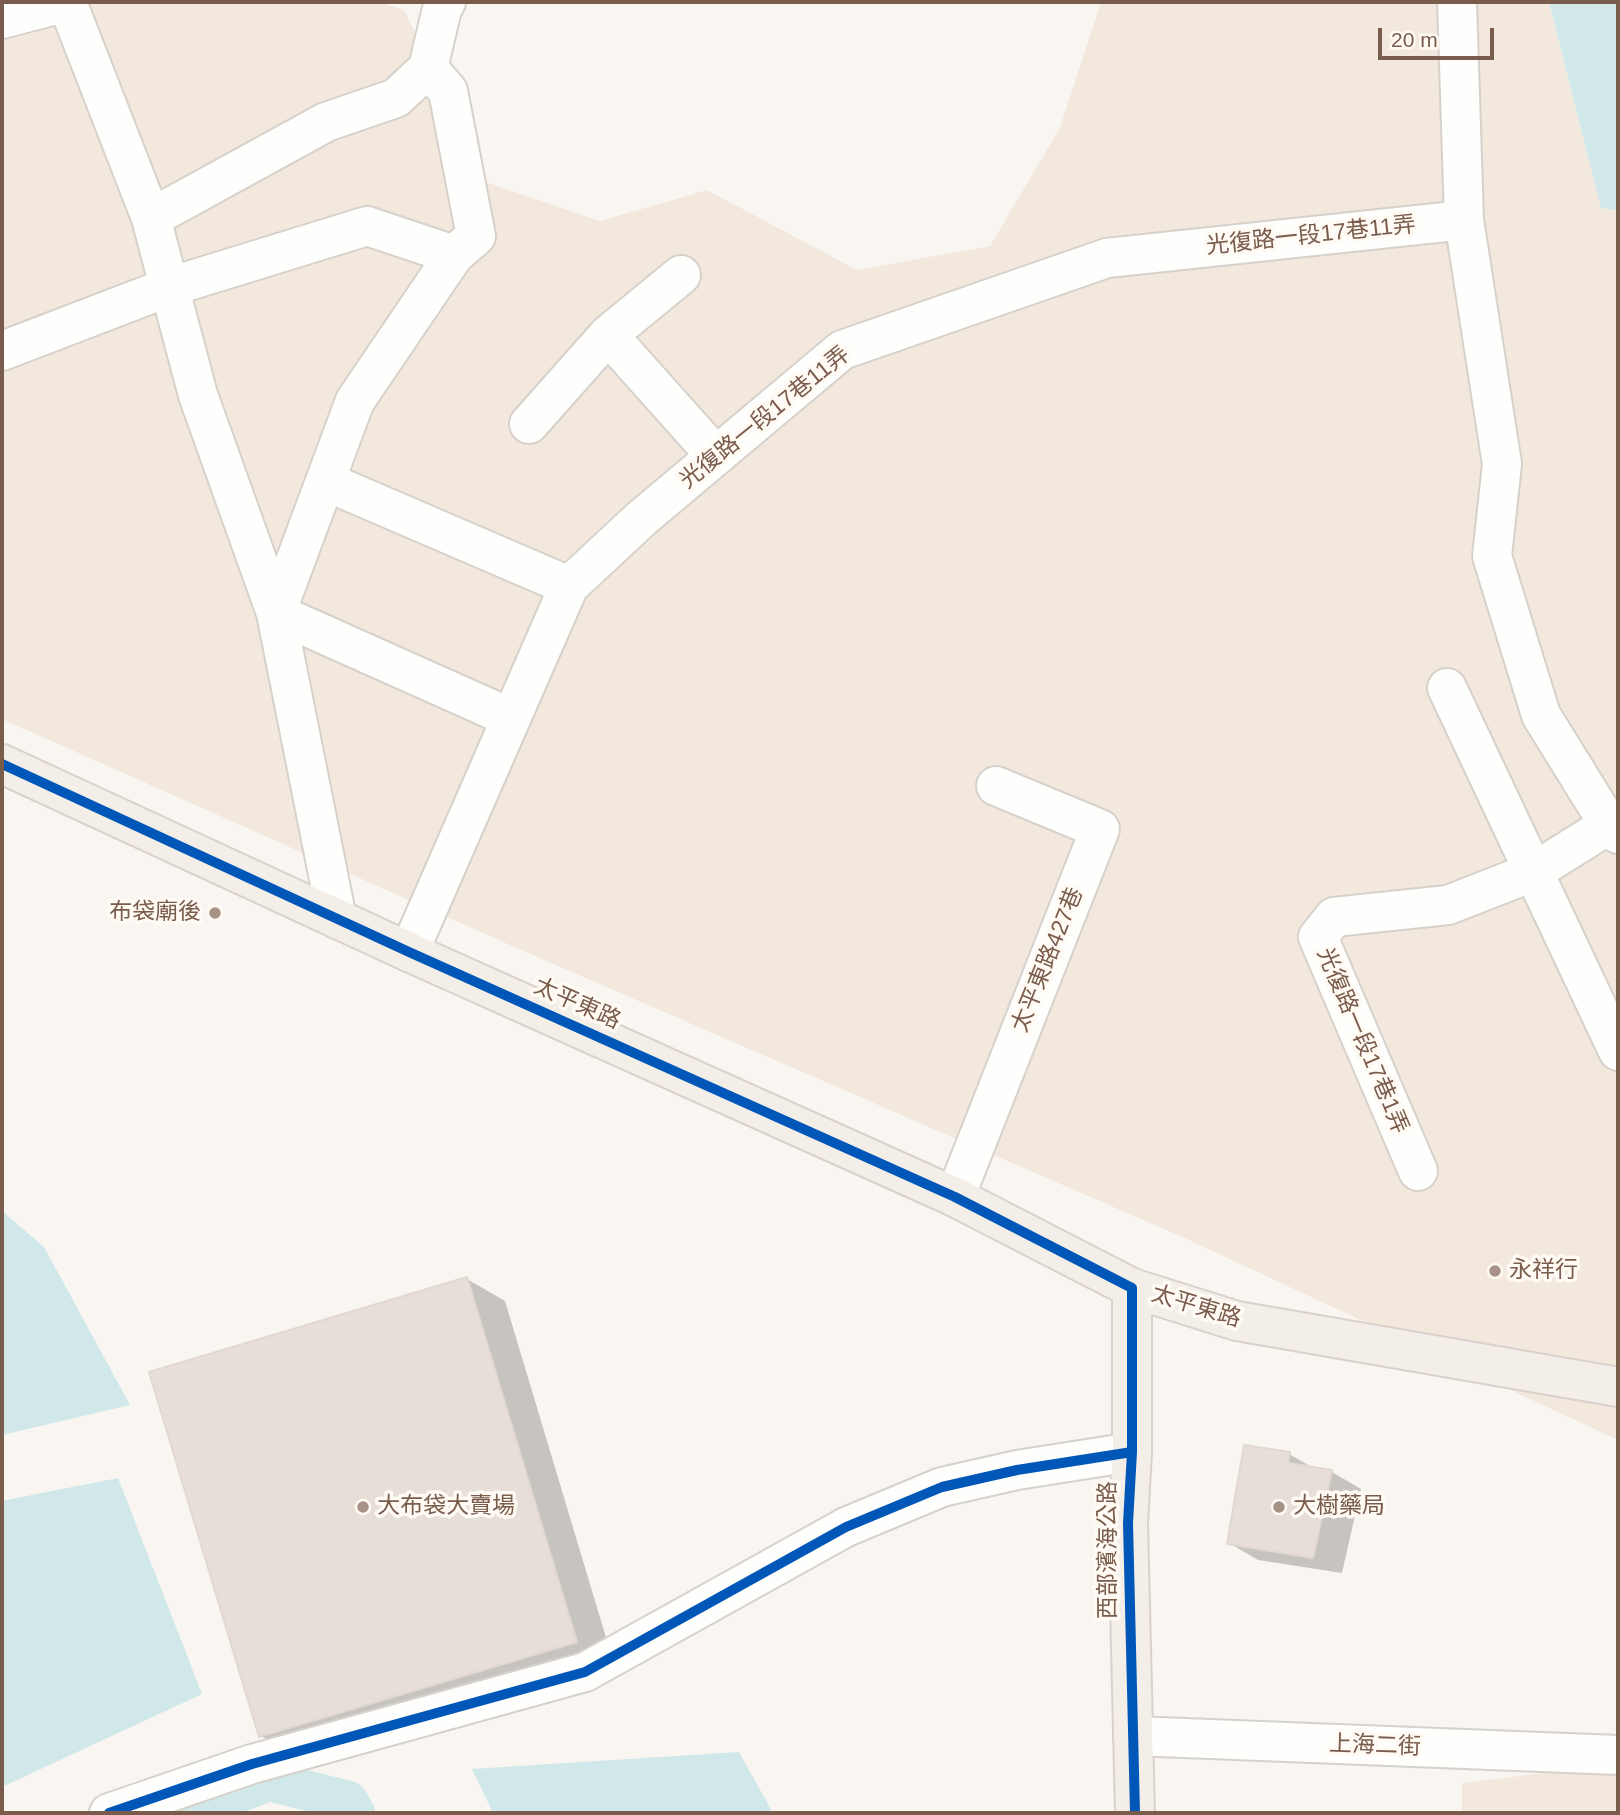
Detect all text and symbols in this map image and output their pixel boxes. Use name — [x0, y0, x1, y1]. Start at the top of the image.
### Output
scale bar — [1382, 14, 1498, 58]
text: 20 m — [1391, 28, 1438, 51]
street label: 光復路一段17巷11弄 — [1205, 211, 1417, 261]
street label: 光復路一段17巷11弄 — [675, 341, 855, 495]
street label: 太平東路427巷 — [1006, 884, 1090, 1036]
place label: 布袋廟後 — [109, 899, 201, 927]
marker: 布袋廟後 — [207, 905, 223, 921]
street label: 光復路一段17巷1弄 — [1310, 944, 1414, 1138]
street label: 太平東路 — [529, 973, 625, 1035]
place label: 永祥行 — [1509, 1257, 1578, 1285]
marker: 永祥行 — [1487, 1263, 1503, 1279]
street label: 太平東路 — [1148, 1280, 1244, 1334]
street label: 西部濱海公路 — [1095, 1481, 1123, 1619]
place label: 大布袋大賣場 — [377, 1493, 515, 1521]
place label: 大樹藥局 — [1293, 1493, 1385, 1521]
marker: 大布袋大賣場 — [355, 1499, 371, 1515]
marker: 大樹藥局 — [1271, 1499, 1287, 1515]
street label: 上海二街 — [1329, 1731, 1421, 1761]

